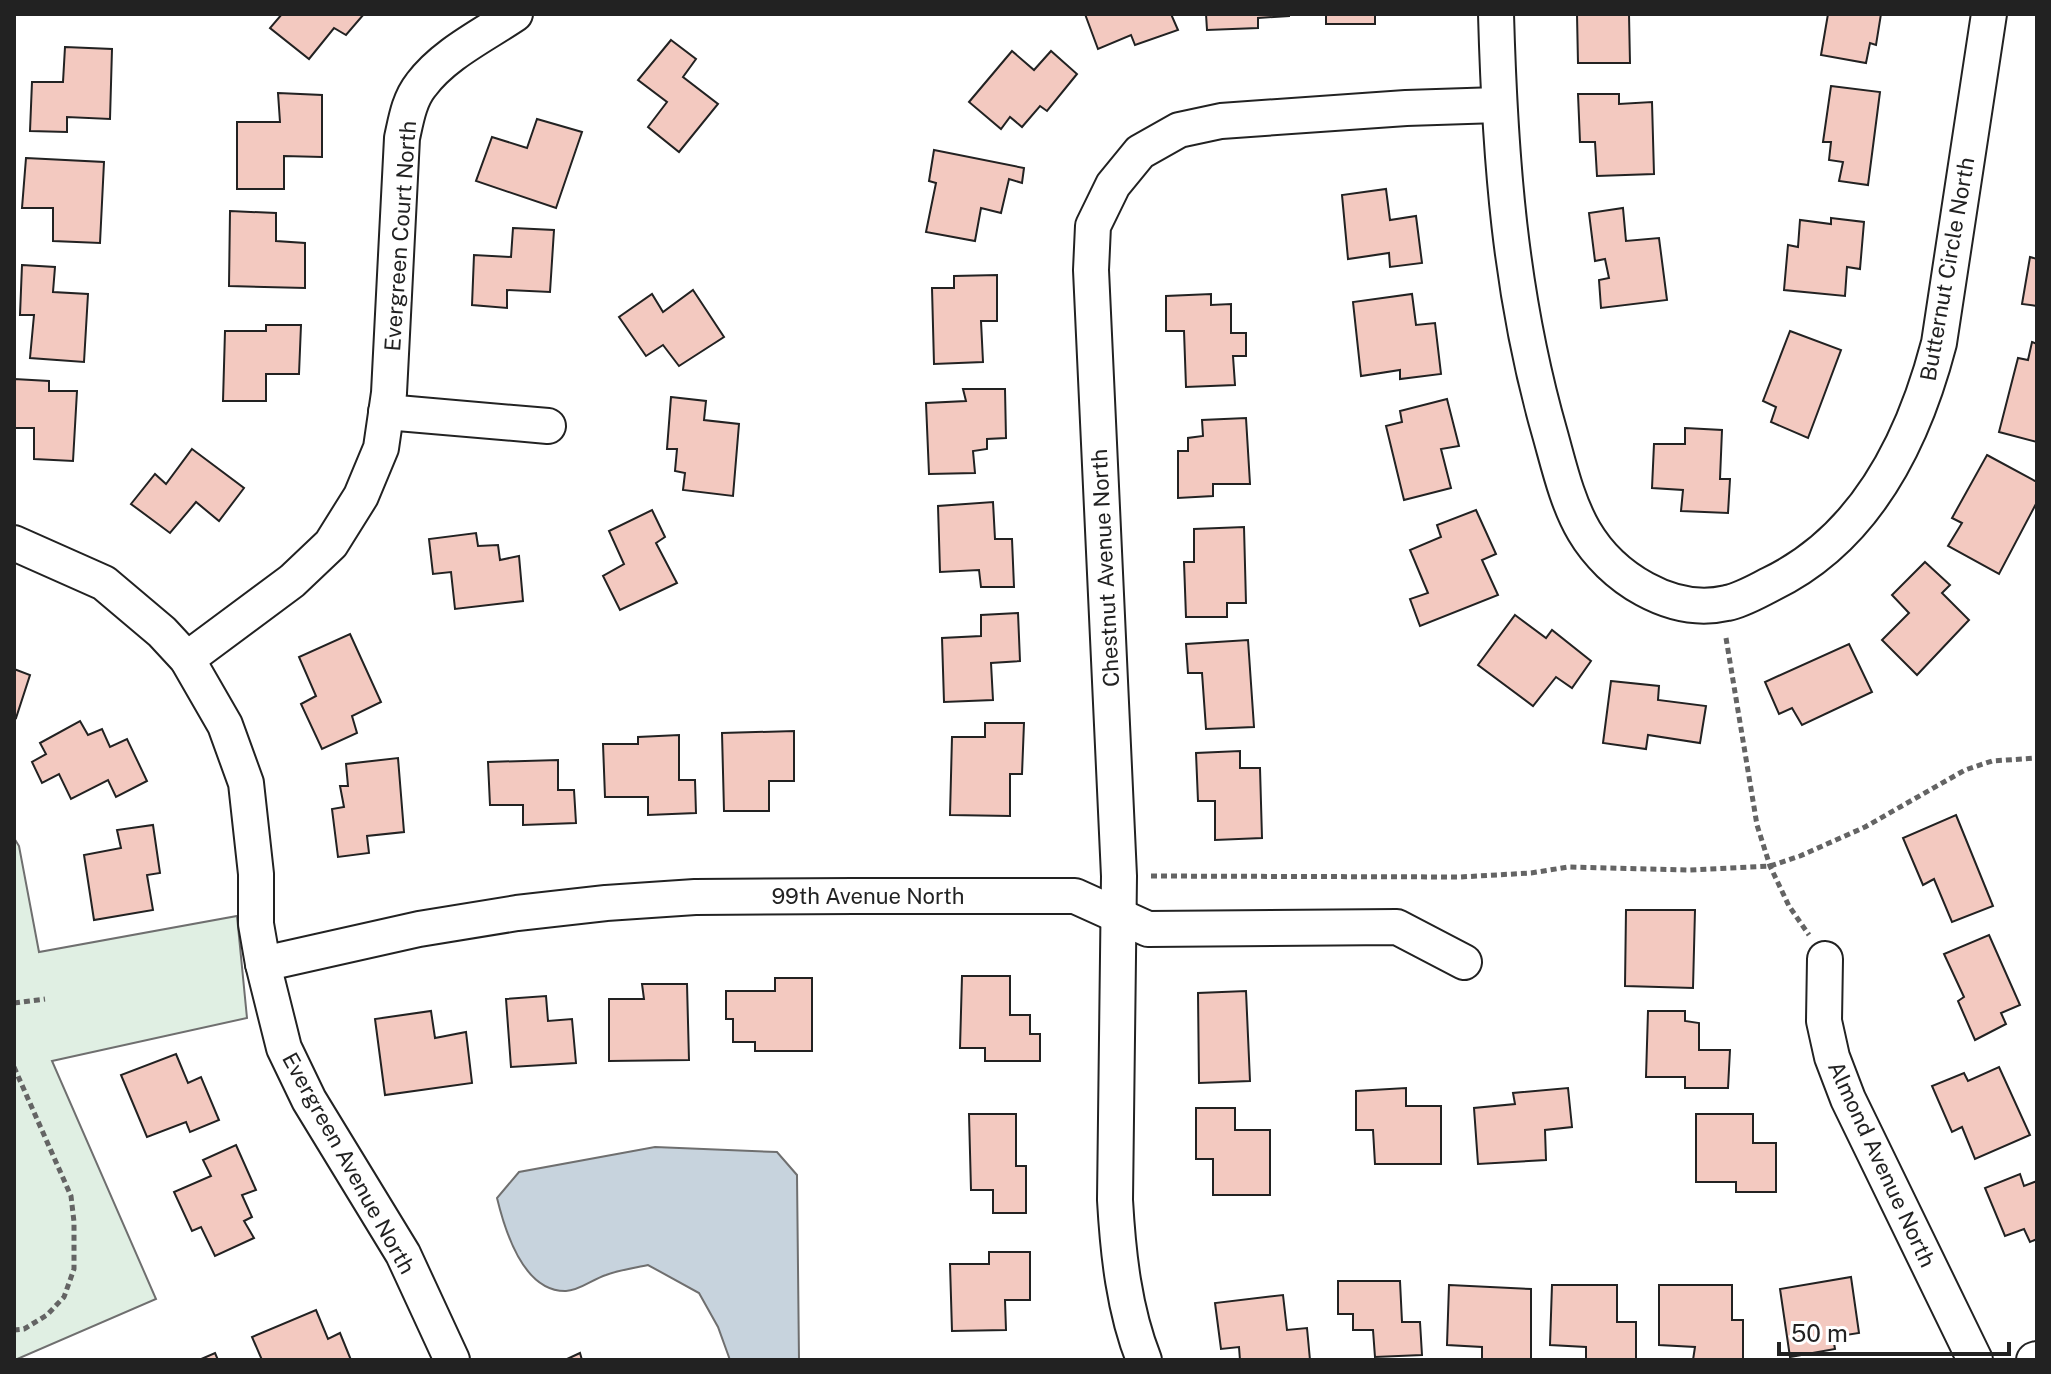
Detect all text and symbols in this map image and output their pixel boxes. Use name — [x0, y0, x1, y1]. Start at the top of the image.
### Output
street label: Evergreen Court North — [379, 120, 421, 352]
street label: Butternut Circle North — [1915, 155, 1979, 383]
street label: Chestnut Avenue North — [1086, 448, 1124, 688]
street label: 99th Avenue North — [771, 883, 965, 909]
street label: Evergreen Avenue North — [277, 1048, 421, 1278]
street label: Almond Avenue North — [1823, 1057, 1941, 1271]
scale bar — [1779, 1306, 2009, 1356]
text: 50 m — [1791, 1319, 1848, 1347]

